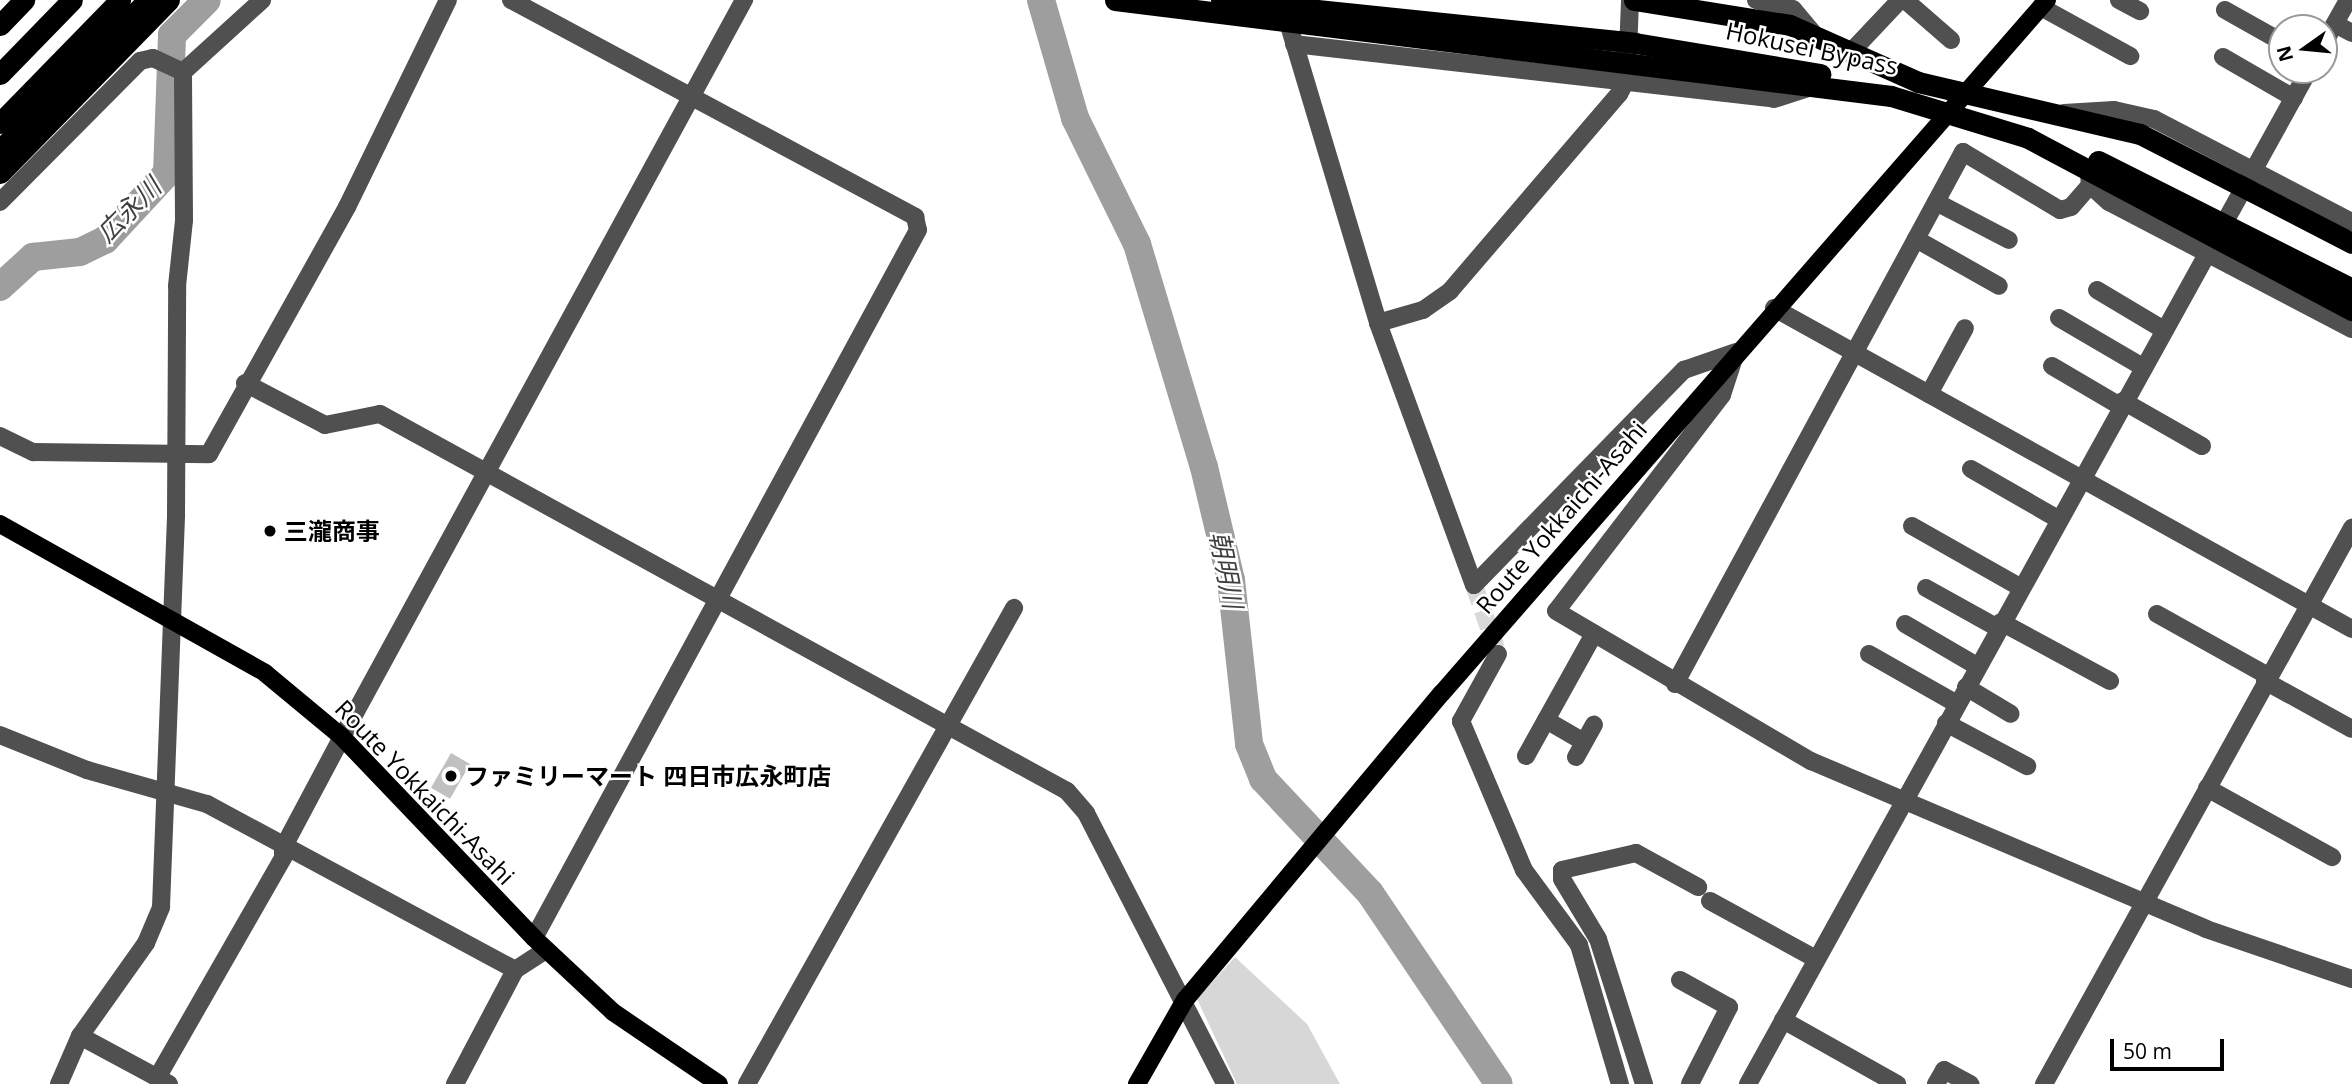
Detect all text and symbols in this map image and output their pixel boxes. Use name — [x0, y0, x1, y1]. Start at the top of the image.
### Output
north arrow — [2268, 14, 2338, 84]
street label: Hokusei Bypass — [1723, 16, 1901, 80]
text: N — [2270, 43, 2299, 65]
water label: 広永川 — [90, 171, 168, 249]
street label: Route Yokkaichi-Asahi — [1470, 415, 1652, 619]
place label: 三瀧商事 — [284, 517, 380, 545]
marker: 三瀧商事 — [262, 523, 278, 539]
water label: 朝明川 — [1203, 529, 1249, 611]
street label: Route Yokkaichi-Asahi — [329, 694, 521, 890]
place label: ファミリーマート 四日市広永町店 — [465, 762, 831, 790]
marker: ファミリーマート 四日市広永町店 — [443, 768, 459, 784]
scale bar — [2114, 1024, 2228, 1068]
text: 50 m — [2123, 1037, 2172, 1065]

